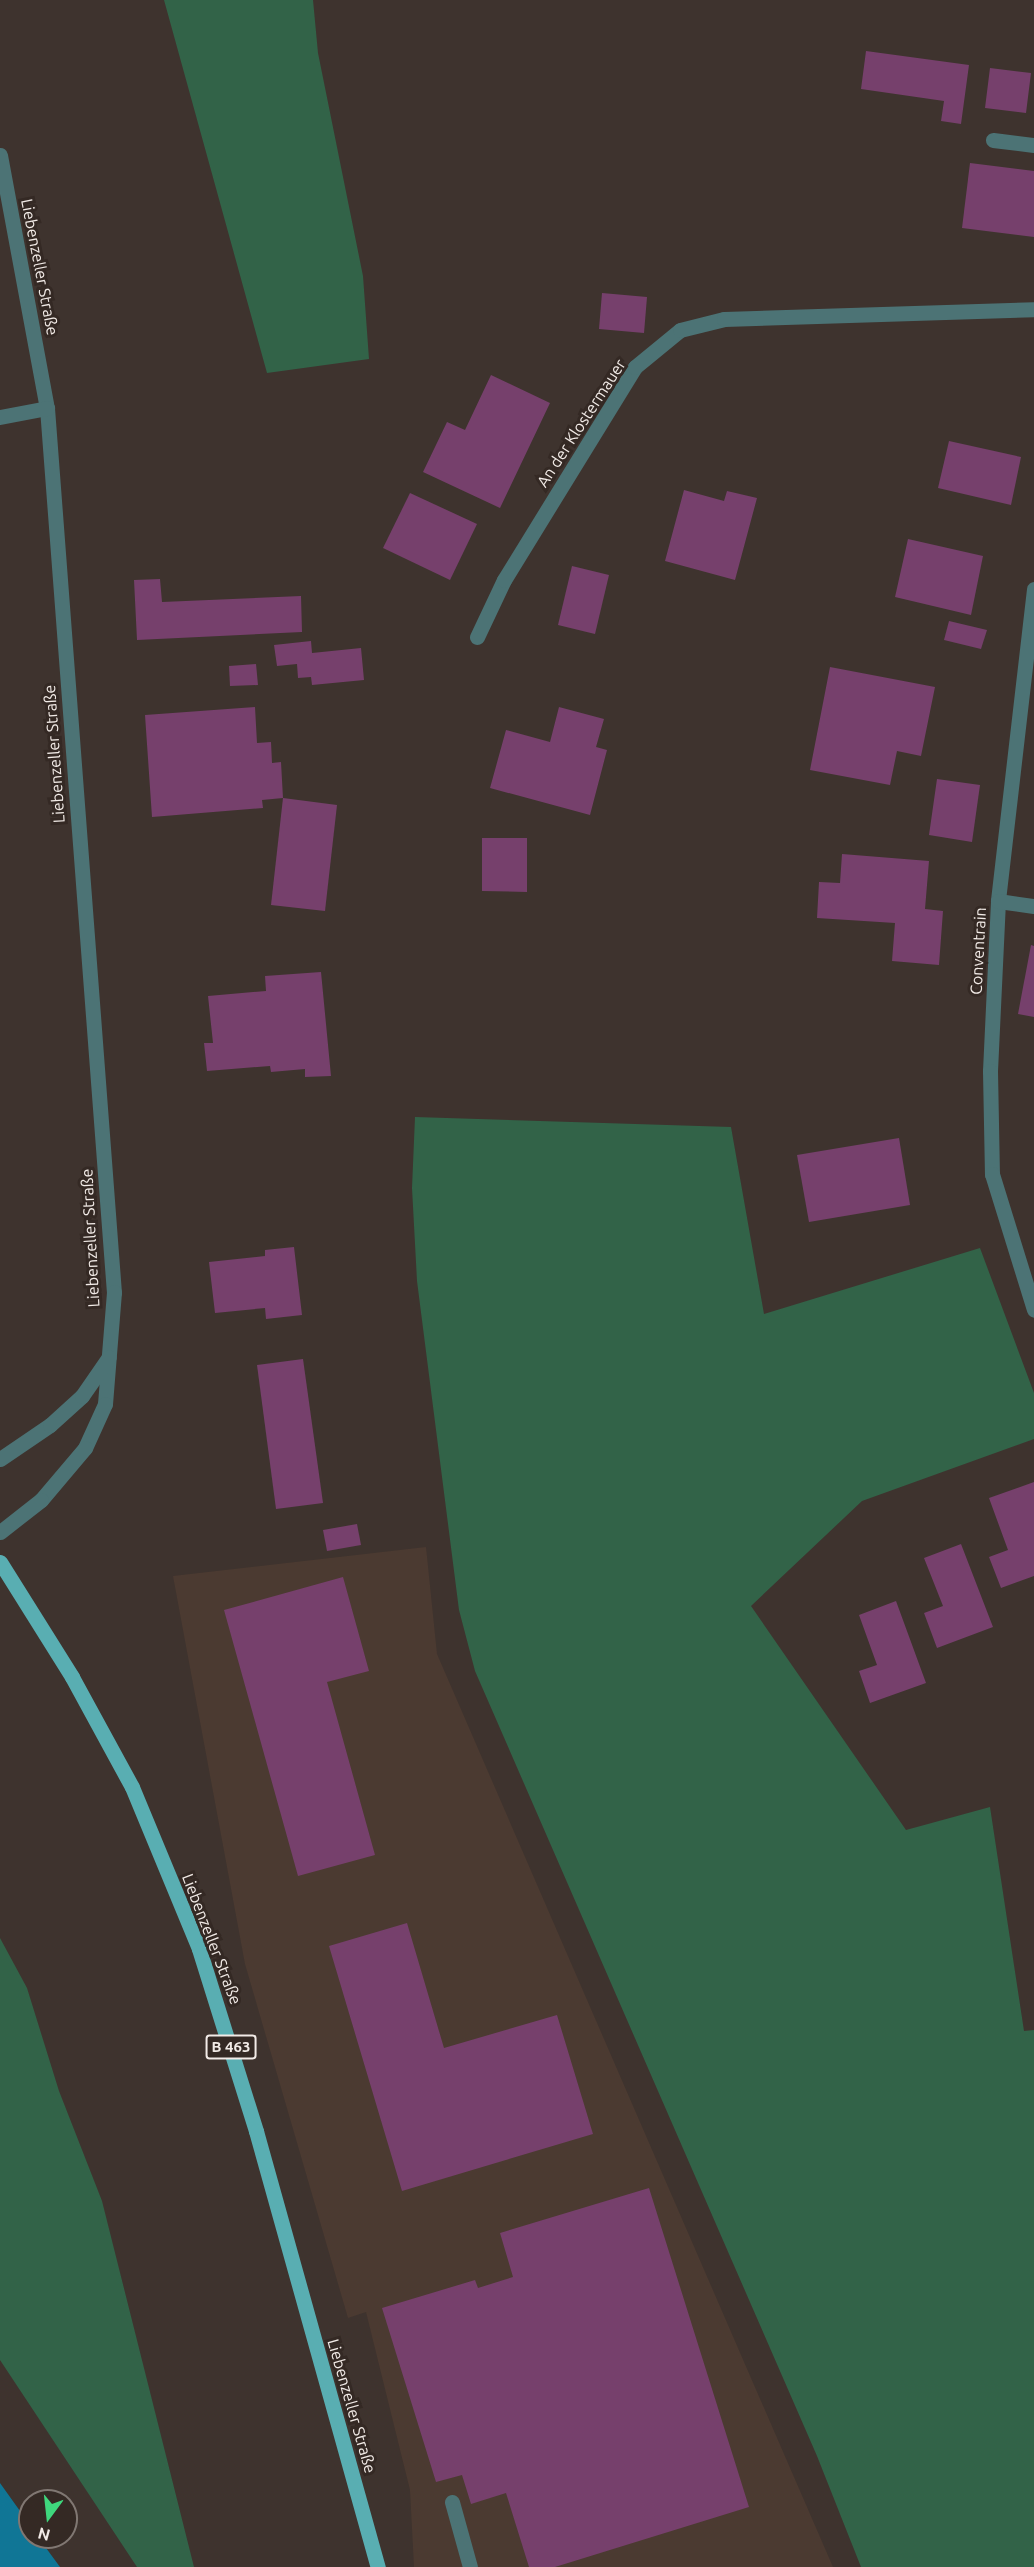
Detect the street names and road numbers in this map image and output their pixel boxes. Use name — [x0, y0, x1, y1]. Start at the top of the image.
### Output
street label: Liebenzeller Straße — [17, 197, 63, 337]
street label: An der Klostermauer — [532, 355, 630, 491]
street label: Liebenzeller Straße — [40, 684, 68, 824]
street label: Conventrain — [966, 907, 990, 995]
street label: Liebenzeller Straße — [77, 1168, 103, 1308]
street label: Liebenzeller Straße — [178, 1871, 246, 2007]
road number: B 463 — [206, 2035, 256, 2059]
street label: Liebenzeller Straße — [324, 2337, 380, 2475]

